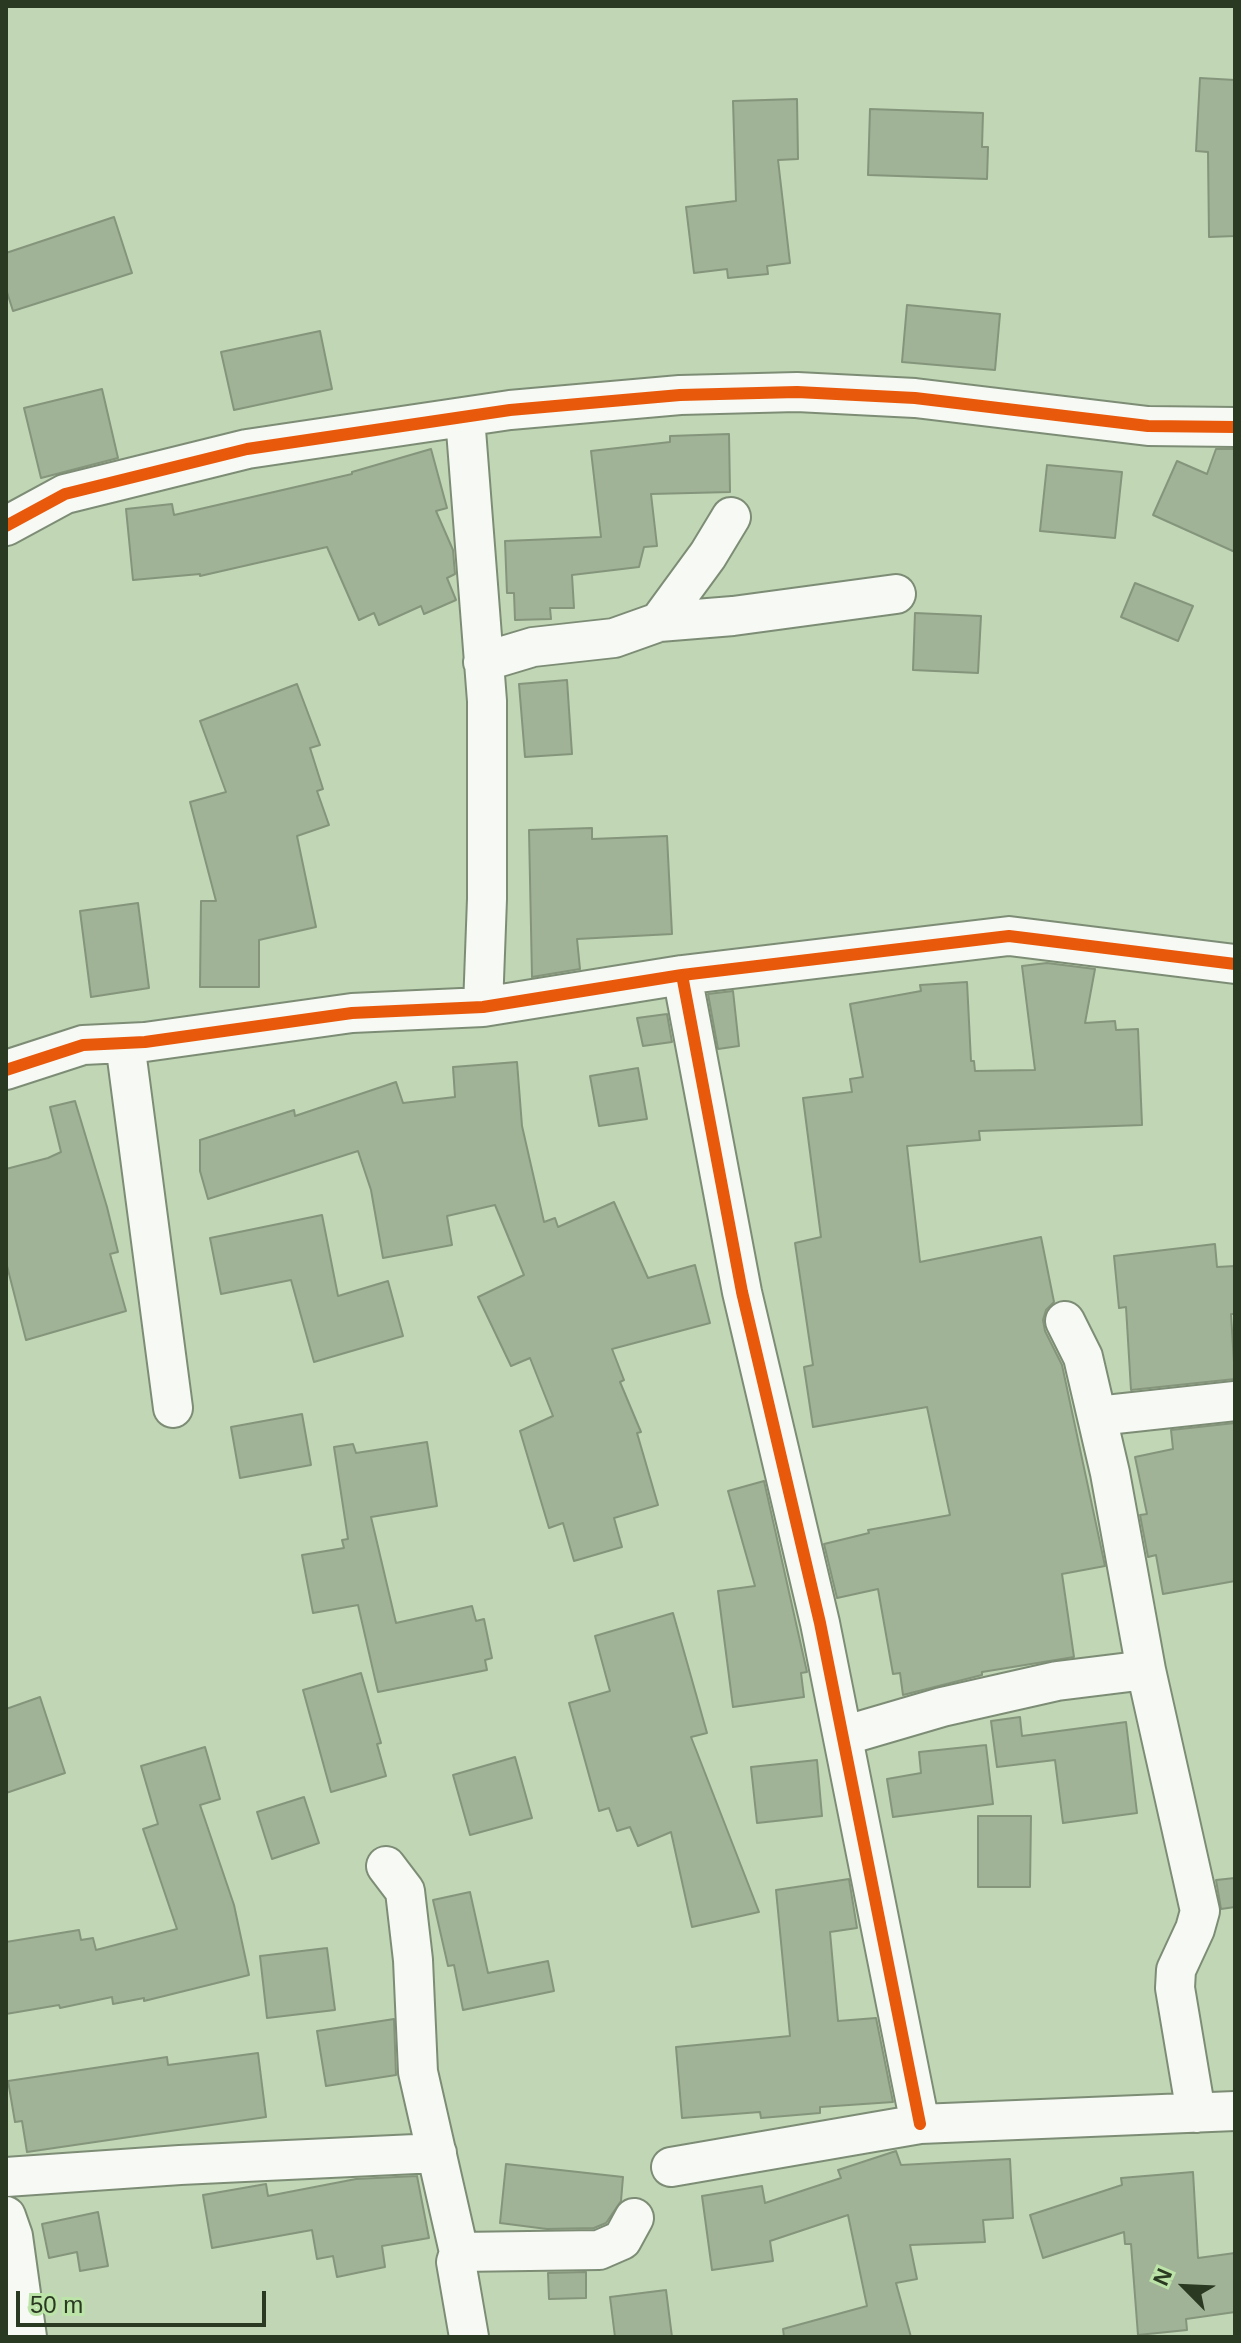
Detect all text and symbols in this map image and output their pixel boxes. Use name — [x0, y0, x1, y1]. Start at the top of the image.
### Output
north arrow — [1145, 2247, 1225, 2327]
text: N — [1148, 2265, 1177, 2289]
scale bar — [20, 2275, 270, 2325]
text: 50 m — [30, 2291, 83, 2318]

